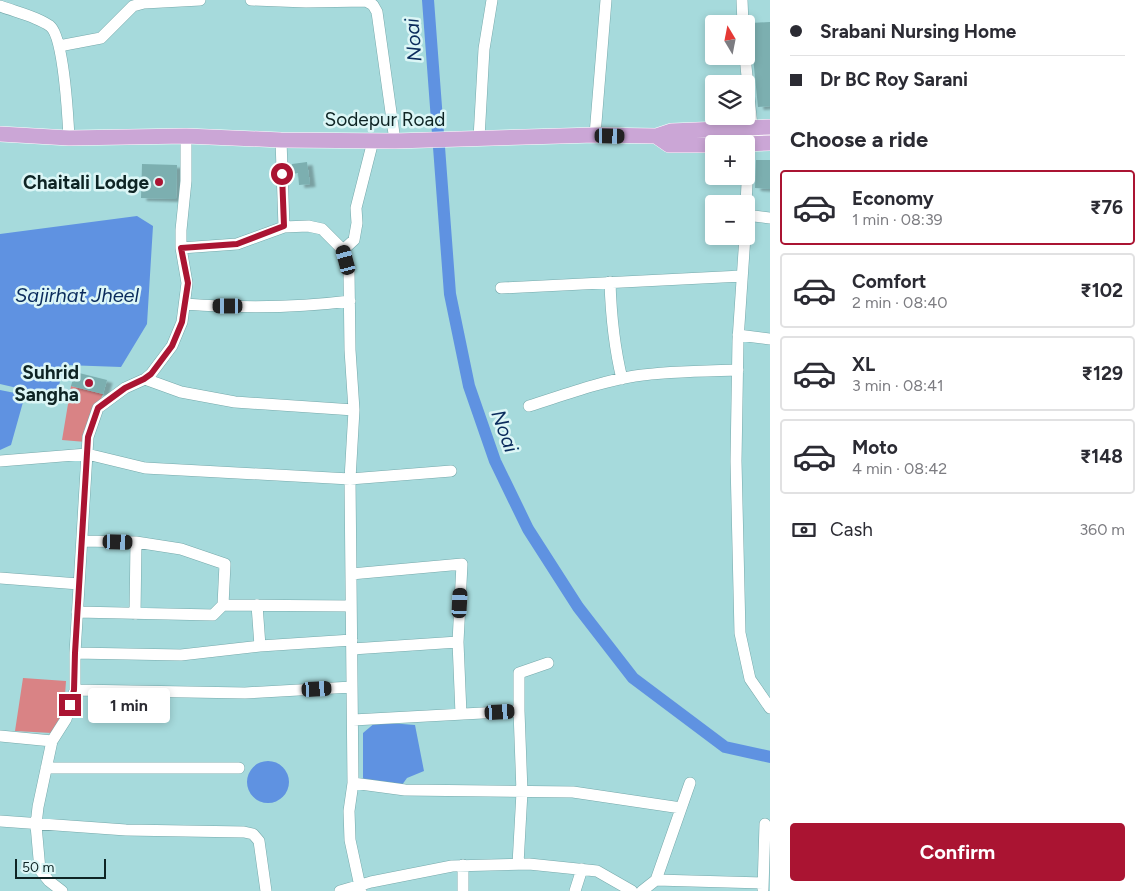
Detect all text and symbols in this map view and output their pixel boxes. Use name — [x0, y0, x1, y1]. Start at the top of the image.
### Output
north arrow — [705, 15, 755, 65]
map controls — [705, 15, 755, 245]
water label: Noai — [399, 17, 426, 63]
text: Srabani Nursing Home — [820, 20, 1016, 43]
text: Dr BC Roy Sarani — [820, 68, 968, 91]
button: layers — [705, 75, 755, 125]
street label: Sodepur Road — [325, 108, 445, 131]
text: Choose a ride — [790, 126, 928, 153]
car — [594, 128, 625, 144]
button: + — [705, 135, 755, 185]
route start — [271, 163, 293, 185]
place label: Chaitali Lodge — [23, 171, 149, 194]
marker: Chaitali Lodge — [153, 176, 165, 188]
icon: car — [792, 185, 837, 230]
text: Economy — [852, 187, 934, 210]
button: − — [705, 195, 755, 245]
text: ₹76 — [1090, 196, 1123, 219]
text: 1 min · 08:39 — [852, 210, 943, 229]
car — [334, 244, 357, 276]
icon: car — [792, 268, 837, 313]
text: Comfort — [852, 270, 927, 293]
text: ₹102 — [1080, 279, 1123, 302]
water label: Sajirhat Jheel — [15, 283, 140, 307]
text: 2 min · 08:40 — [852, 293, 947, 312]
car — [213, 299, 243, 314]
icon: car — [792, 351, 837, 396]
text: XL — [852, 353, 875, 376]
place label: Suhrid Sangha — [14, 361, 79, 406]
text: ₹129 — [1082, 362, 1123, 385]
text: 3 min · 08:41 — [852, 376, 944, 395]
marker: Suhrid Sangha — [83, 377, 95, 389]
water label: Noai — [486, 406, 524, 456]
icon: car — [792, 434, 837, 479]
text: Moto — [852, 436, 898, 459]
text: ₹148 — [1080, 445, 1123, 468]
text: 4 min · 08:42 — [852, 459, 947, 478]
icon: cash — [790, 516, 818, 544]
text: Cash — [830, 518, 873, 541]
text: 360 m — [1079, 520, 1125, 539]
car — [102, 534, 133, 550]
car — [451, 588, 468, 618]
car — [301, 681, 332, 697]
callout: 1 min — [88, 688, 170, 722]
route end — [59, 694, 81, 716]
text: 1 min — [110, 696, 148, 715]
car — [484, 704, 515, 720]
button: Confirm — [790, 823, 1125, 881]
scale bar — [15, 856, 106, 879]
text: 50 m — [22, 859, 54, 876]

